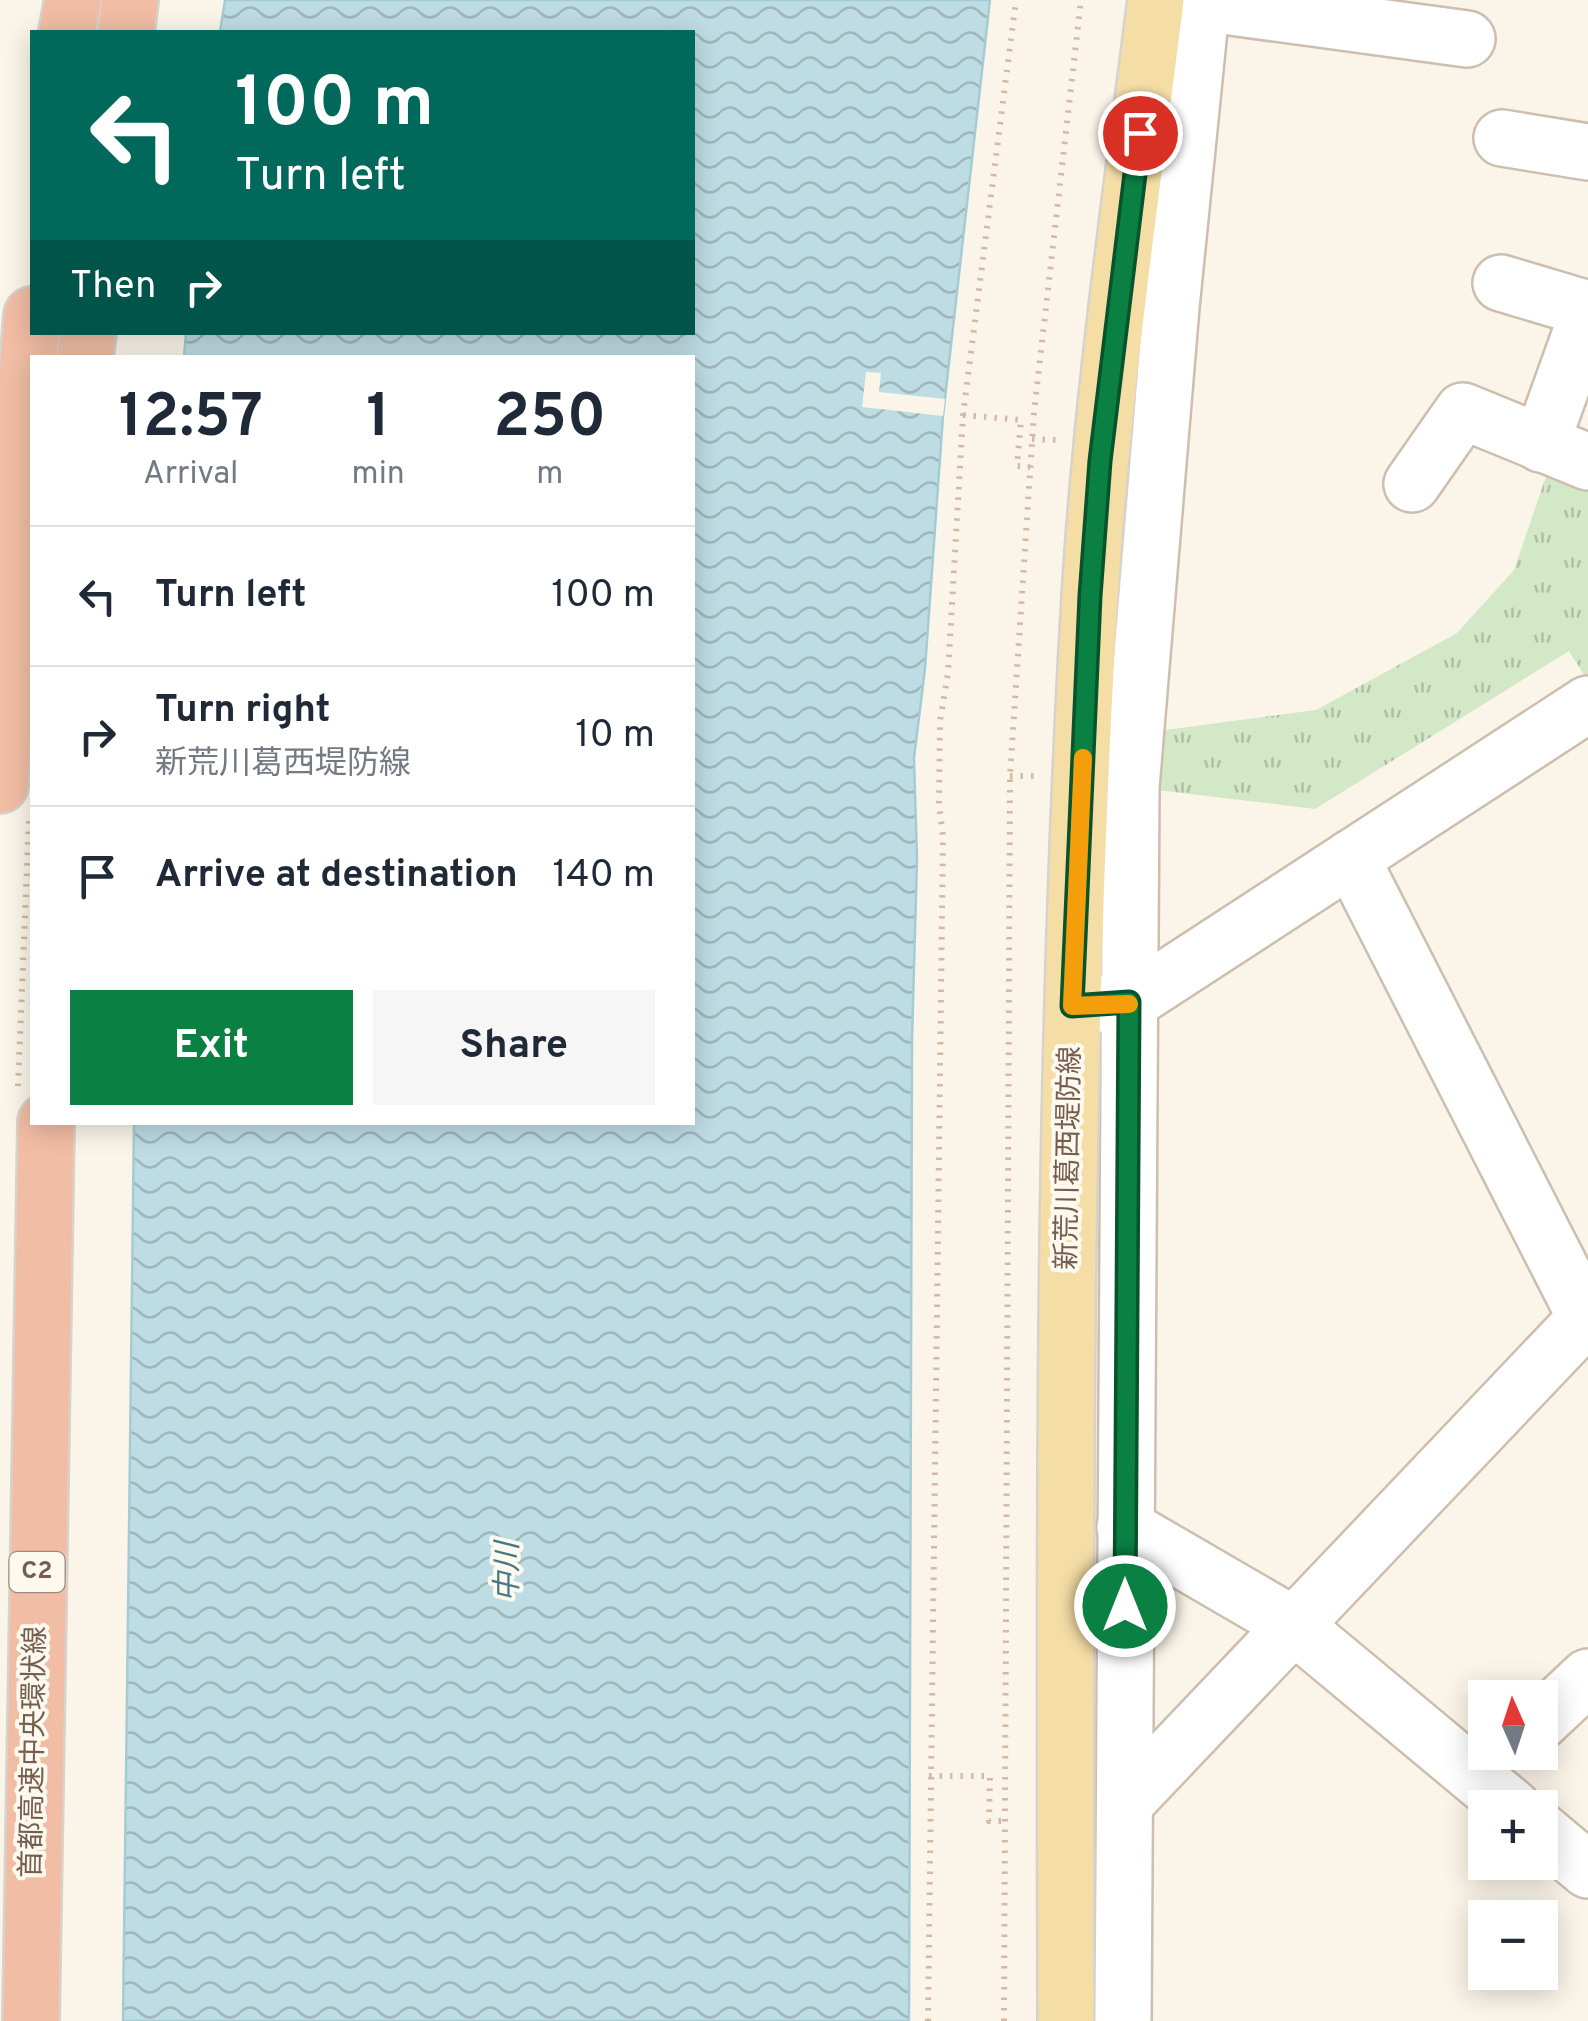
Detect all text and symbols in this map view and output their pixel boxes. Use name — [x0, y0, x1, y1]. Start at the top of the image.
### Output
text: 100 m — [235, 62, 434, 151]
icon: left — [70, 70, 200, 200]
pin — [1098, 91, 1183, 176]
icon: arrive — [1113, 106, 1168, 161]
text: Turn left — [235, 149, 406, 206]
icon: right — [176, 260, 231, 315]
text: Then — [70, 263, 156, 312]
text: 12:57 — [119, 382, 263, 458]
text: 1 — [366, 382, 390, 458]
text: 250 — [494, 382, 606, 458]
text: Arrival — [143, 455, 239, 495]
text: min — [352, 455, 405, 495]
text: m — [536, 455, 563, 495]
icon: left — [70, 569, 125, 624]
text: Turn left — [155, 572, 307, 621]
text: 100 m — [551, 572, 655, 621]
text: Turn right — [155, 687, 330, 736]
icon: right — [70, 709, 125, 764]
text: 10 m — [575, 712, 655, 761]
text: 新荒川葛西堤防線 — [155, 745, 411, 785]
icon: arrive — [70, 849, 125, 904]
text: Arrive at destination — [155, 852, 518, 901]
text: 140 m — [552, 852, 655, 901]
button: Exit — [70, 990, 353, 1105]
button: Share — [373, 990, 655, 1105]
street label: 新荒川葛西堤防線 — [1050, 1046, 1090, 1270]
water label: 中川 — [491, 1539, 528, 1602]
road number: C2 — [10, 1552, 64, 1592]
position arrow — [1073, 1554, 1177, 1658]
street label: 首都高速中央環状線 — [15, 1626, 55, 1878]
north arrow — [1468, 1680, 1558, 1770]
map controls — [1468, 1680, 1558, 1990]
button: + — [1468, 1790, 1558, 1880]
button: − — [1468, 1900, 1558, 1990]

